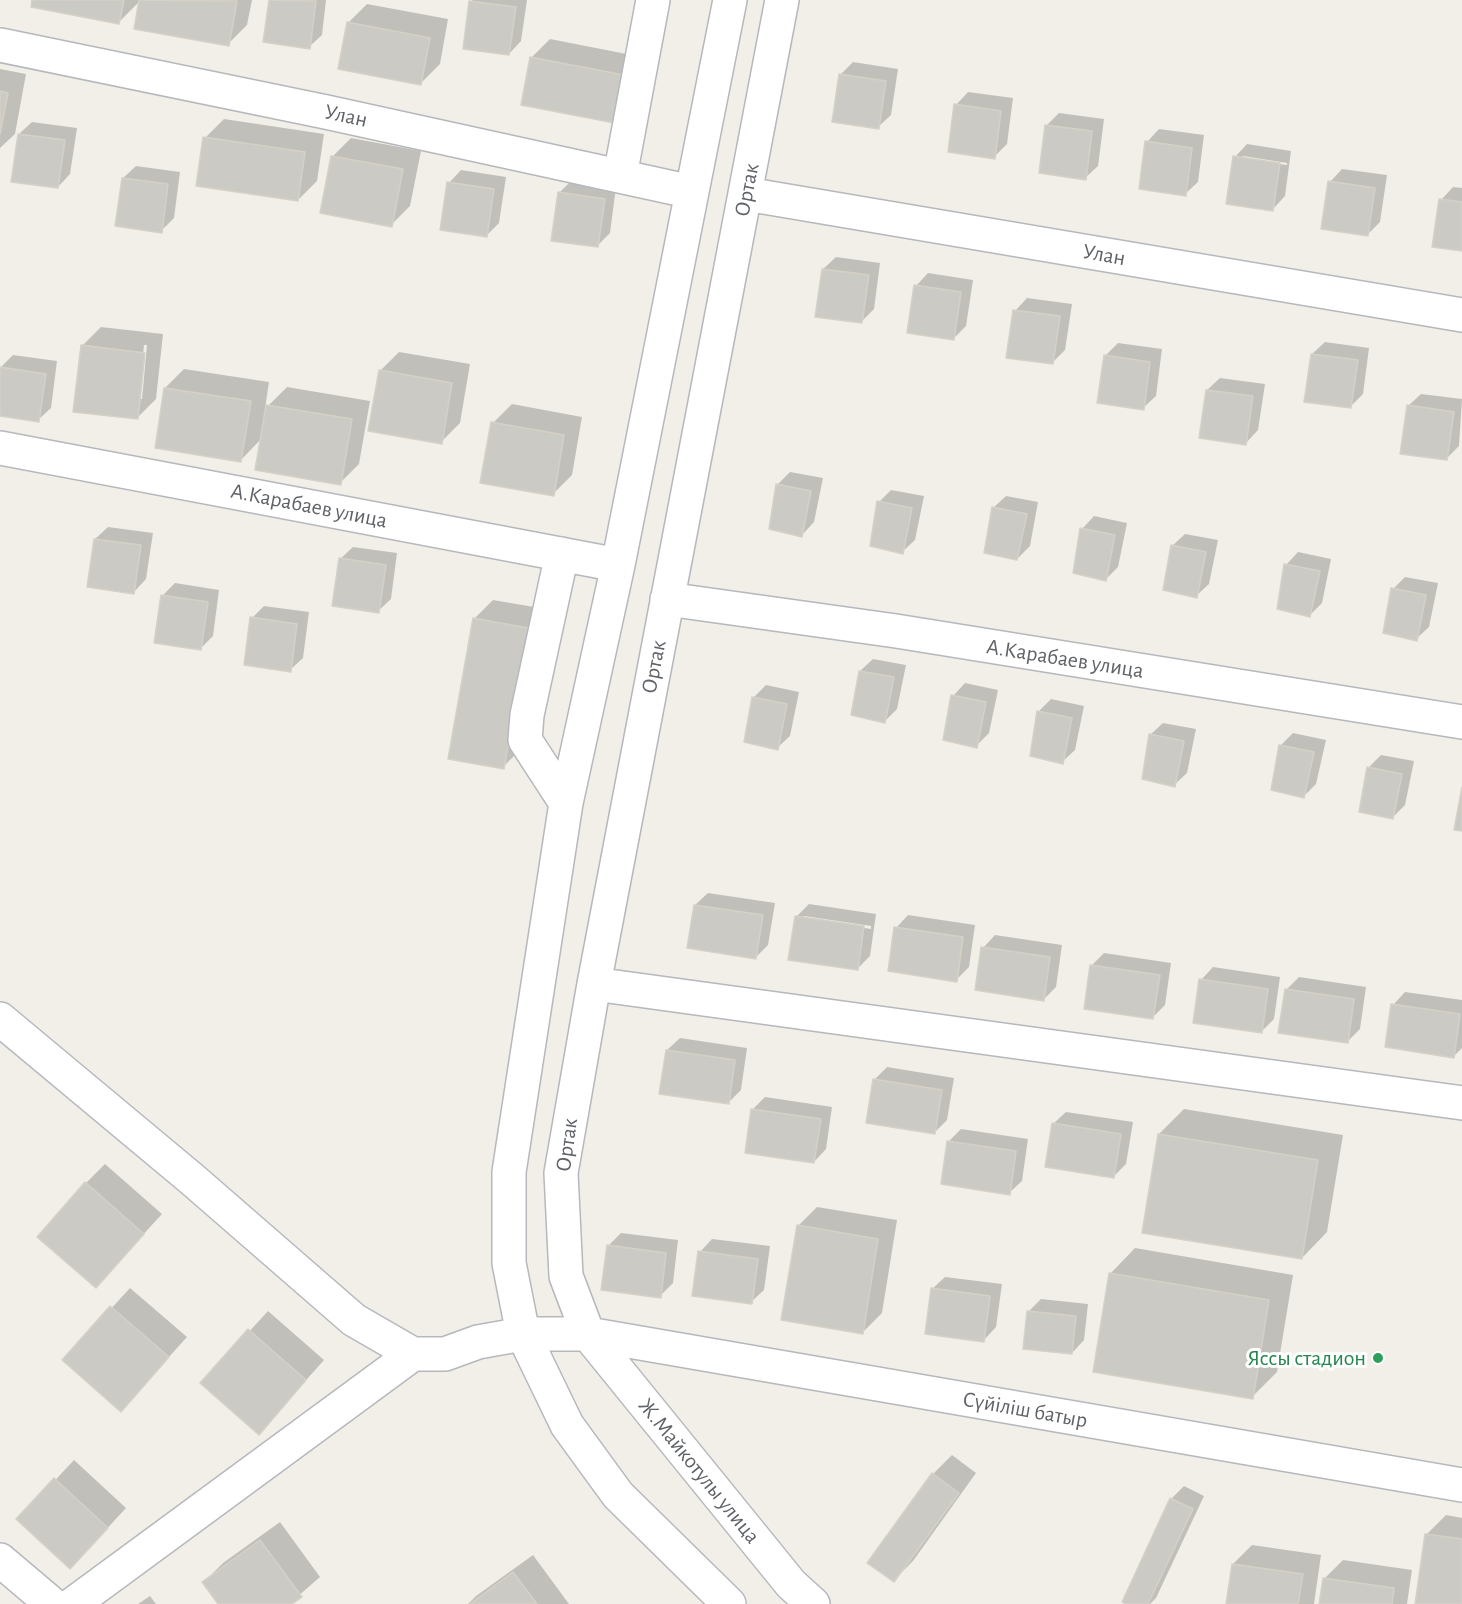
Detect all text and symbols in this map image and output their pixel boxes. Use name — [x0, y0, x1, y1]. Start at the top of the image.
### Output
street label: Улан — [322, 99, 370, 133]
street label: Ортак — [729, 161, 765, 219]
street label: Улан — [1080, 238, 1128, 272]
street label: А.Карабаев улица — [228, 478, 390, 534]
street label: А.Карабаев улица — [984, 634, 1146, 684]
street label: Ортак — [636, 638, 672, 696]
street label: Ортак — [550, 1117, 584, 1173]
place label: Яссы стадион — [1247, 1345, 1366, 1371]
marker: Яссы стадион — [1371, 1351, 1385, 1365]
street label: Сүйіліш батыр — [961, 1386, 1089, 1434]
street label: Ж.Майкотулы улица — [632, 1393, 766, 1549]

